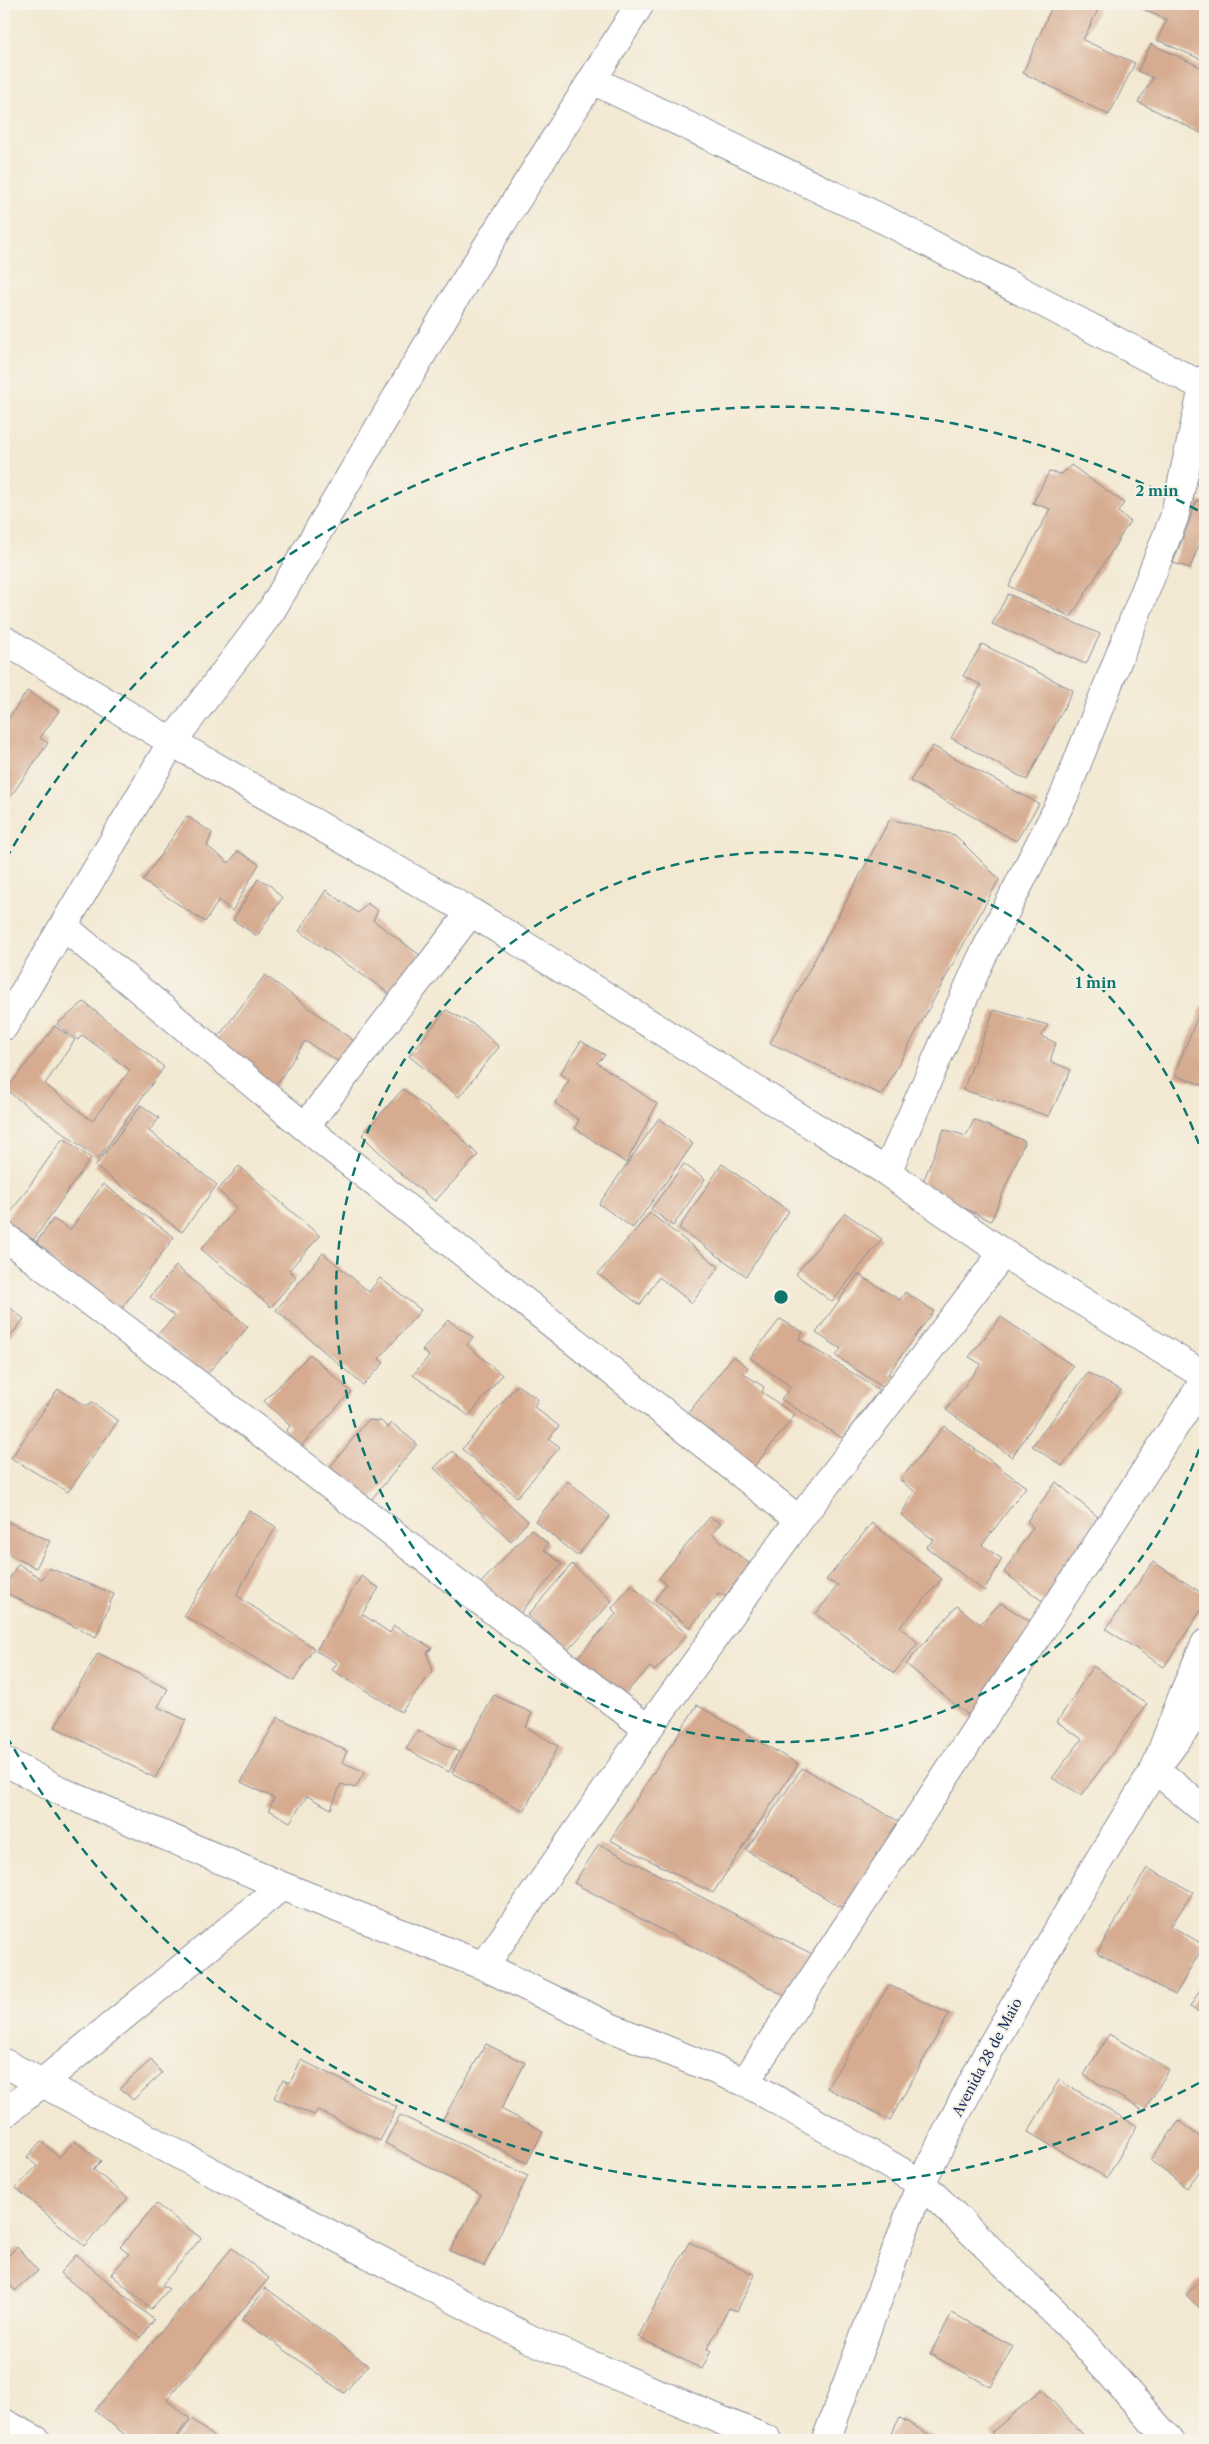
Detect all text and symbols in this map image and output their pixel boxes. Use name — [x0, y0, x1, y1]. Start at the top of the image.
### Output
text: 2 min — [1135, 481, 1179, 500]
text: 1 min — [1075, 973, 1117, 992]
centre of rings — [772, 1288, 790, 1306]
street label: Avenida 28 de Maio — [948, 1995, 1026, 2120]

